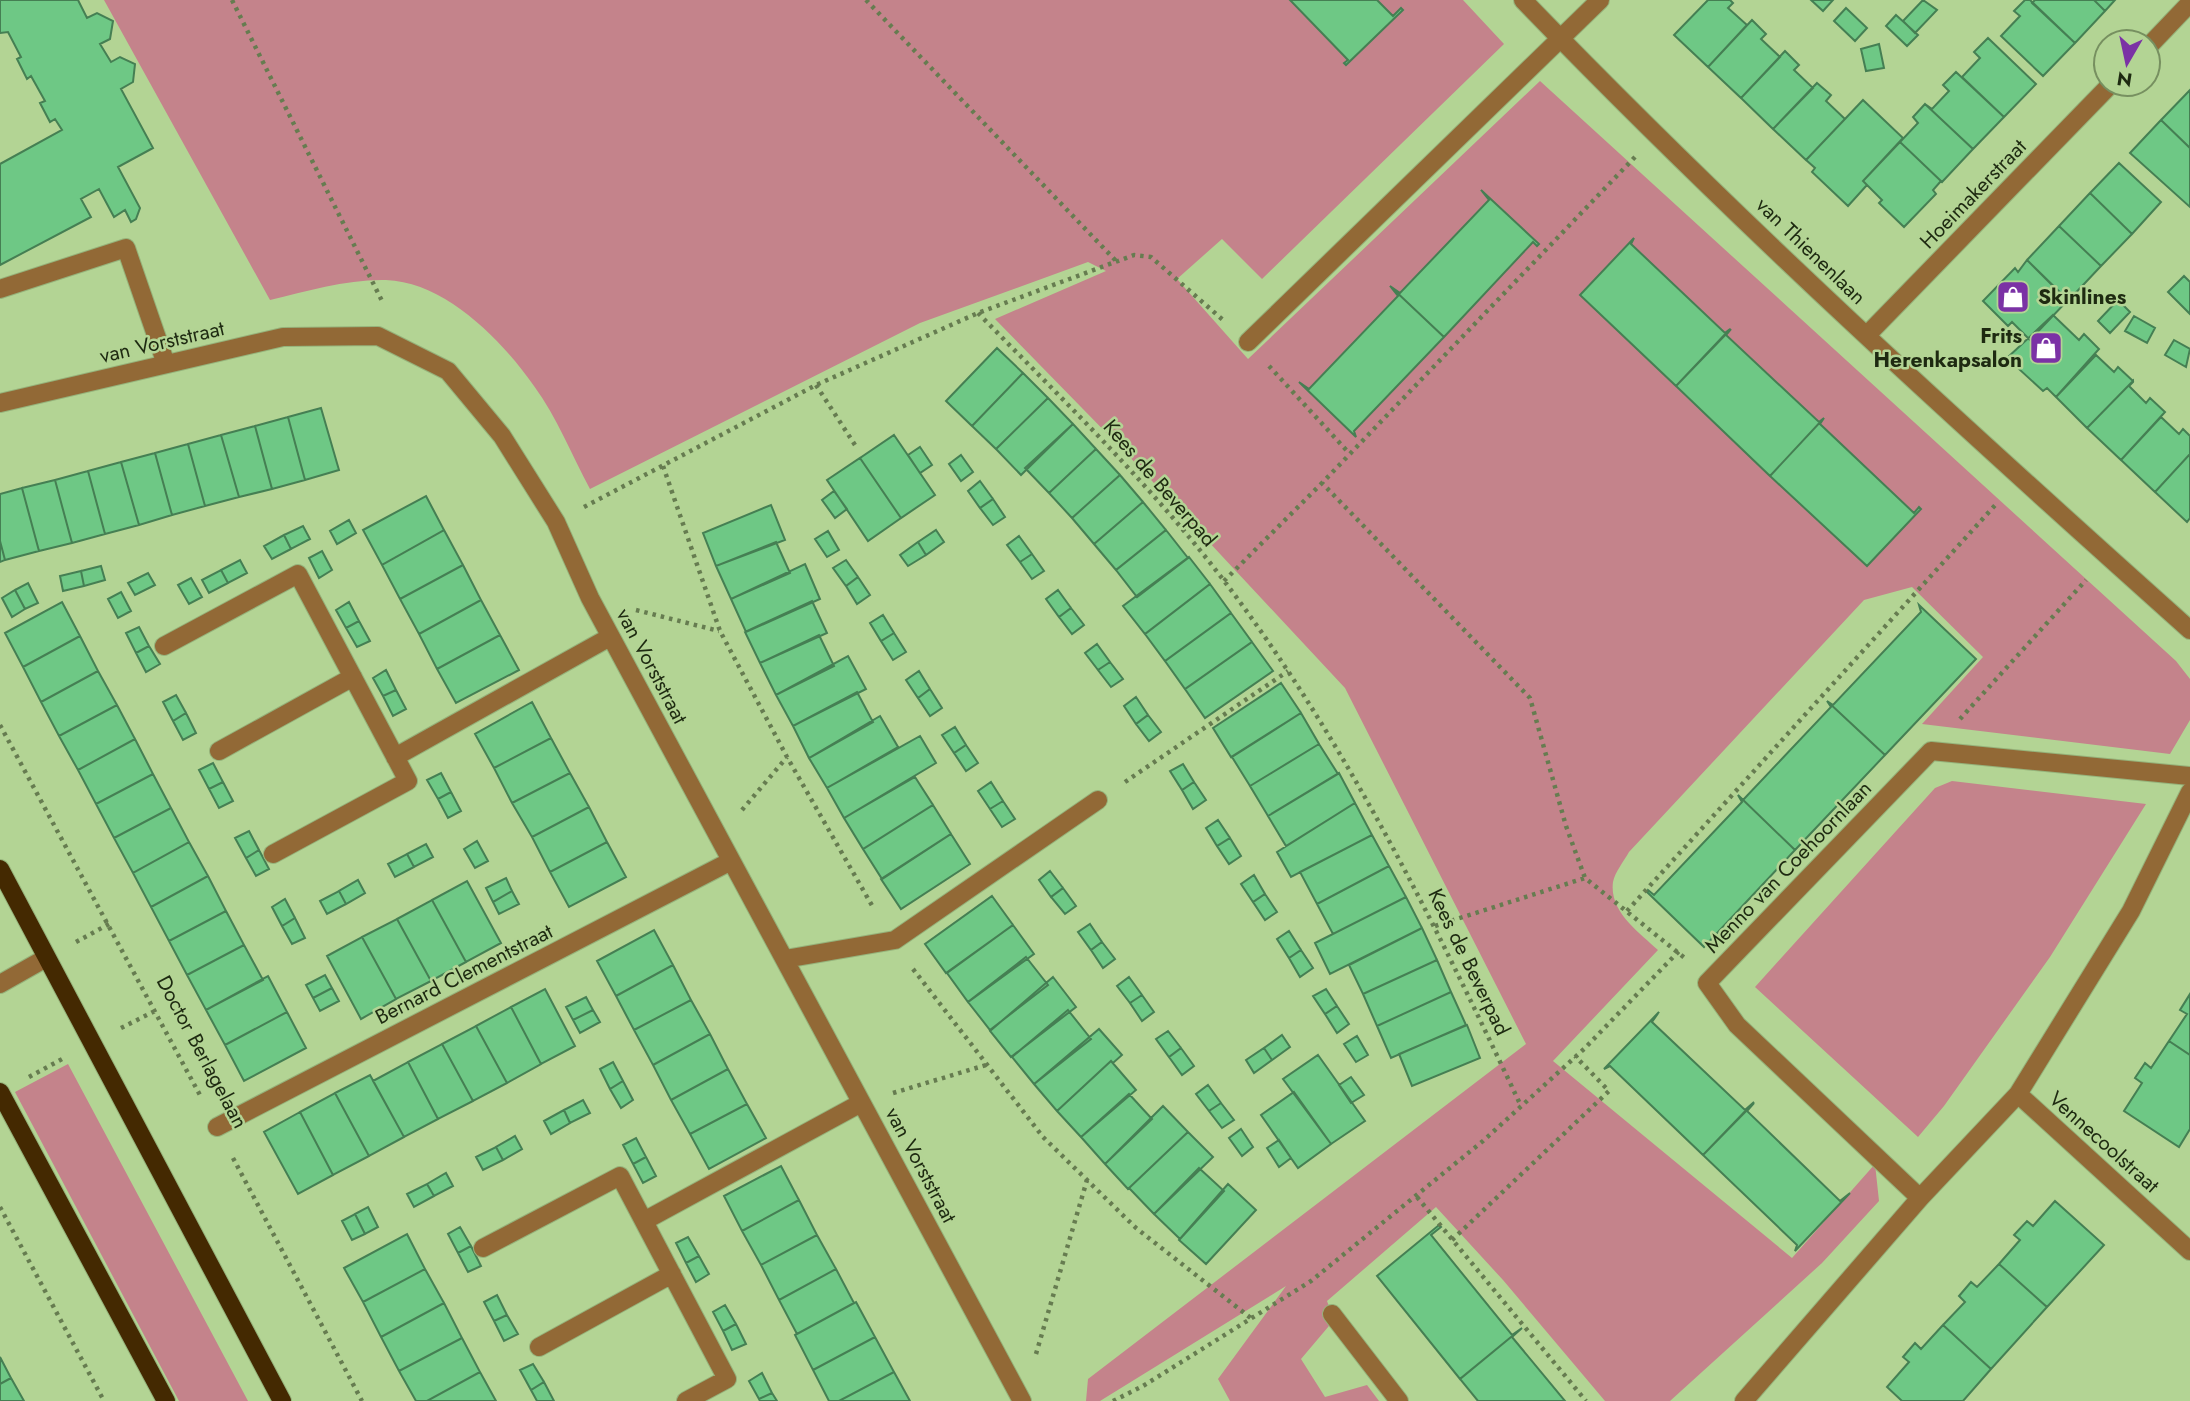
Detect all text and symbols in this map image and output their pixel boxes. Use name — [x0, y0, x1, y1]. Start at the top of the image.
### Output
north arrow — [2092, 28, 2162, 98]
text: N — [2115, 65, 2134, 94]
street label: Hoeimakerstraat — [1913, 132, 2033, 256]
street label: van Thienenlaan — [1749, 191, 1873, 311]
shop icon: Skinlines — [1994, 278, 2032, 316]
place label: Skinlines — [2038, 282, 2127, 312]
street label: van Vorststraat — [97, 313, 227, 371]
place label: Frits Herenkapsalon — [1874, 321, 2022, 375]
shop icon: Frits Herenkapsalon — [2027, 329, 2065, 367]
street label: Kees de Beverpad — [1096, 413, 1224, 553]
street label: van Vorststraat — [609, 603, 695, 729]
street label: Menno van Coehoornlaan — [1698, 774, 1878, 960]
street label: Kees de Beverpad — [1420, 884, 1518, 1040]
street label: Bernard Clementstraat — [370, 916, 558, 1032]
street label: Doctor Berlagelaan — [149, 970, 255, 1134]
street label: Vennecoolstraat — [2042, 1084, 2166, 1200]
street label: van Vorststraat — [878, 1102, 964, 1228]

